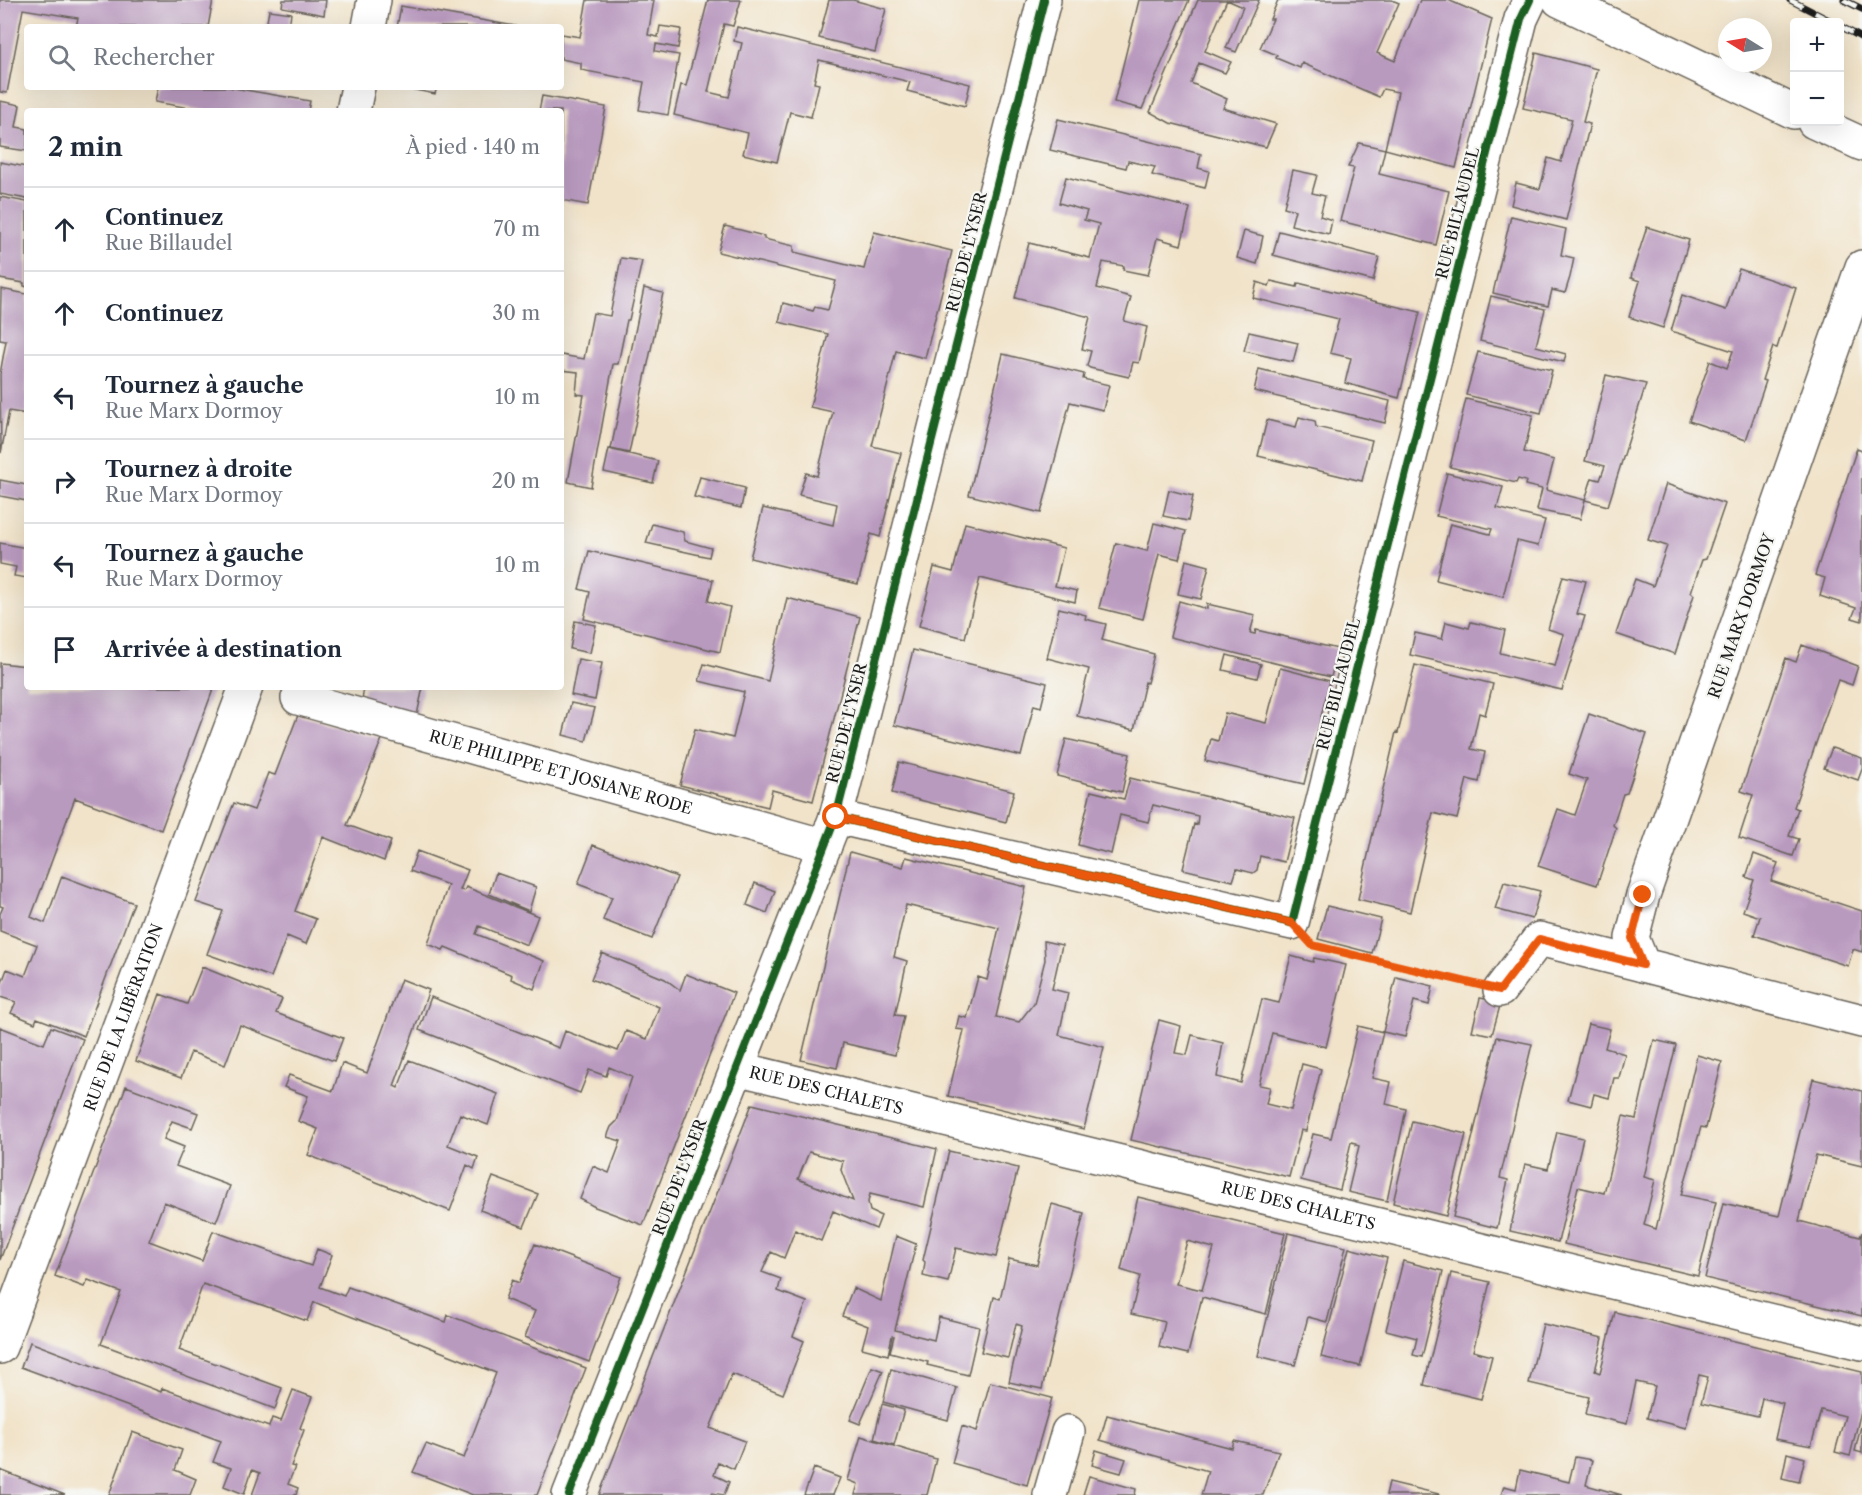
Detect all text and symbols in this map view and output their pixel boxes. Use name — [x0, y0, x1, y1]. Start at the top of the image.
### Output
north arrow — [1718, 18, 1772, 72]
map controls — [1790, 18, 1844, 126]
button: + — [1790, 18, 1844, 72]
search box — [24, 24, 564, 90]
icon: search — [45, 41, 78, 74]
text: Rechercher — [93, 44, 215, 71]
button: − — [1790, 72, 1844, 126]
text: 2 min — [48, 131, 123, 163]
text: À pied · 140 m — [406, 135, 540, 159]
street label: RUE BILLAUDEL — [1431, 145, 1483, 281]
street label: RUE DE L'YSER — [941, 189, 991, 314]
text: Continuez — [105, 204, 224, 231]
icon: ahead — [48, 213, 81, 246]
text: 70 m — [494, 217, 540, 241]
text: Rue Billaudel — [105, 231, 233, 255]
icon: ahead — [48, 297, 81, 330]
text: Continuez — [105, 300, 224, 327]
text: 30 m — [492, 301, 540, 325]
text: Tournez à gauche — [105, 372, 304, 399]
icon: left — [48, 381, 81, 414]
text: 10 m — [495, 385, 540, 409]
text: Rue Marx Dormoy — [105, 399, 283, 423]
text: Tournez à droite — [105, 456, 292, 483]
icon: right — [48, 465, 81, 498]
text: 20 m — [492, 469, 540, 493]
text: Rue Marx Dormoy — [105, 483, 283, 507]
street label: RUE MARX DORMOY — [1703, 530, 1779, 701]
text: Tournez à gauche — [105, 540, 304, 567]
icon: left — [48, 549, 81, 582]
text: 10 m — [495, 553, 540, 577]
text: Rue Marx Dormoy — [105, 567, 283, 591]
street label: RUE BILLAUDEL — [1312, 616, 1364, 752]
icon: arrive — [48, 633, 81, 666]
text: Arrivée à destination — [105, 636, 342, 663]
street label: RUE DE L'YSER — [821, 660, 871, 785]
street label: RUE PHILIPPE ET JOSIANE RODE — [427, 725, 695, 818]
route start — [822, 803, 848, 829]
route end — [1629, 881, 1655, 907]
street label: RUE DE LA LIBÉRATION — [79, 921, 167, 1114]
street label: RUE DES CHALETS — [747, 1062, 905, 1119]
street label: RUE DE L'YSER — [648, 1115, 711, 1238]
street label: RUE DES CHALETS — [1219, 1177, 1378, 1234]

